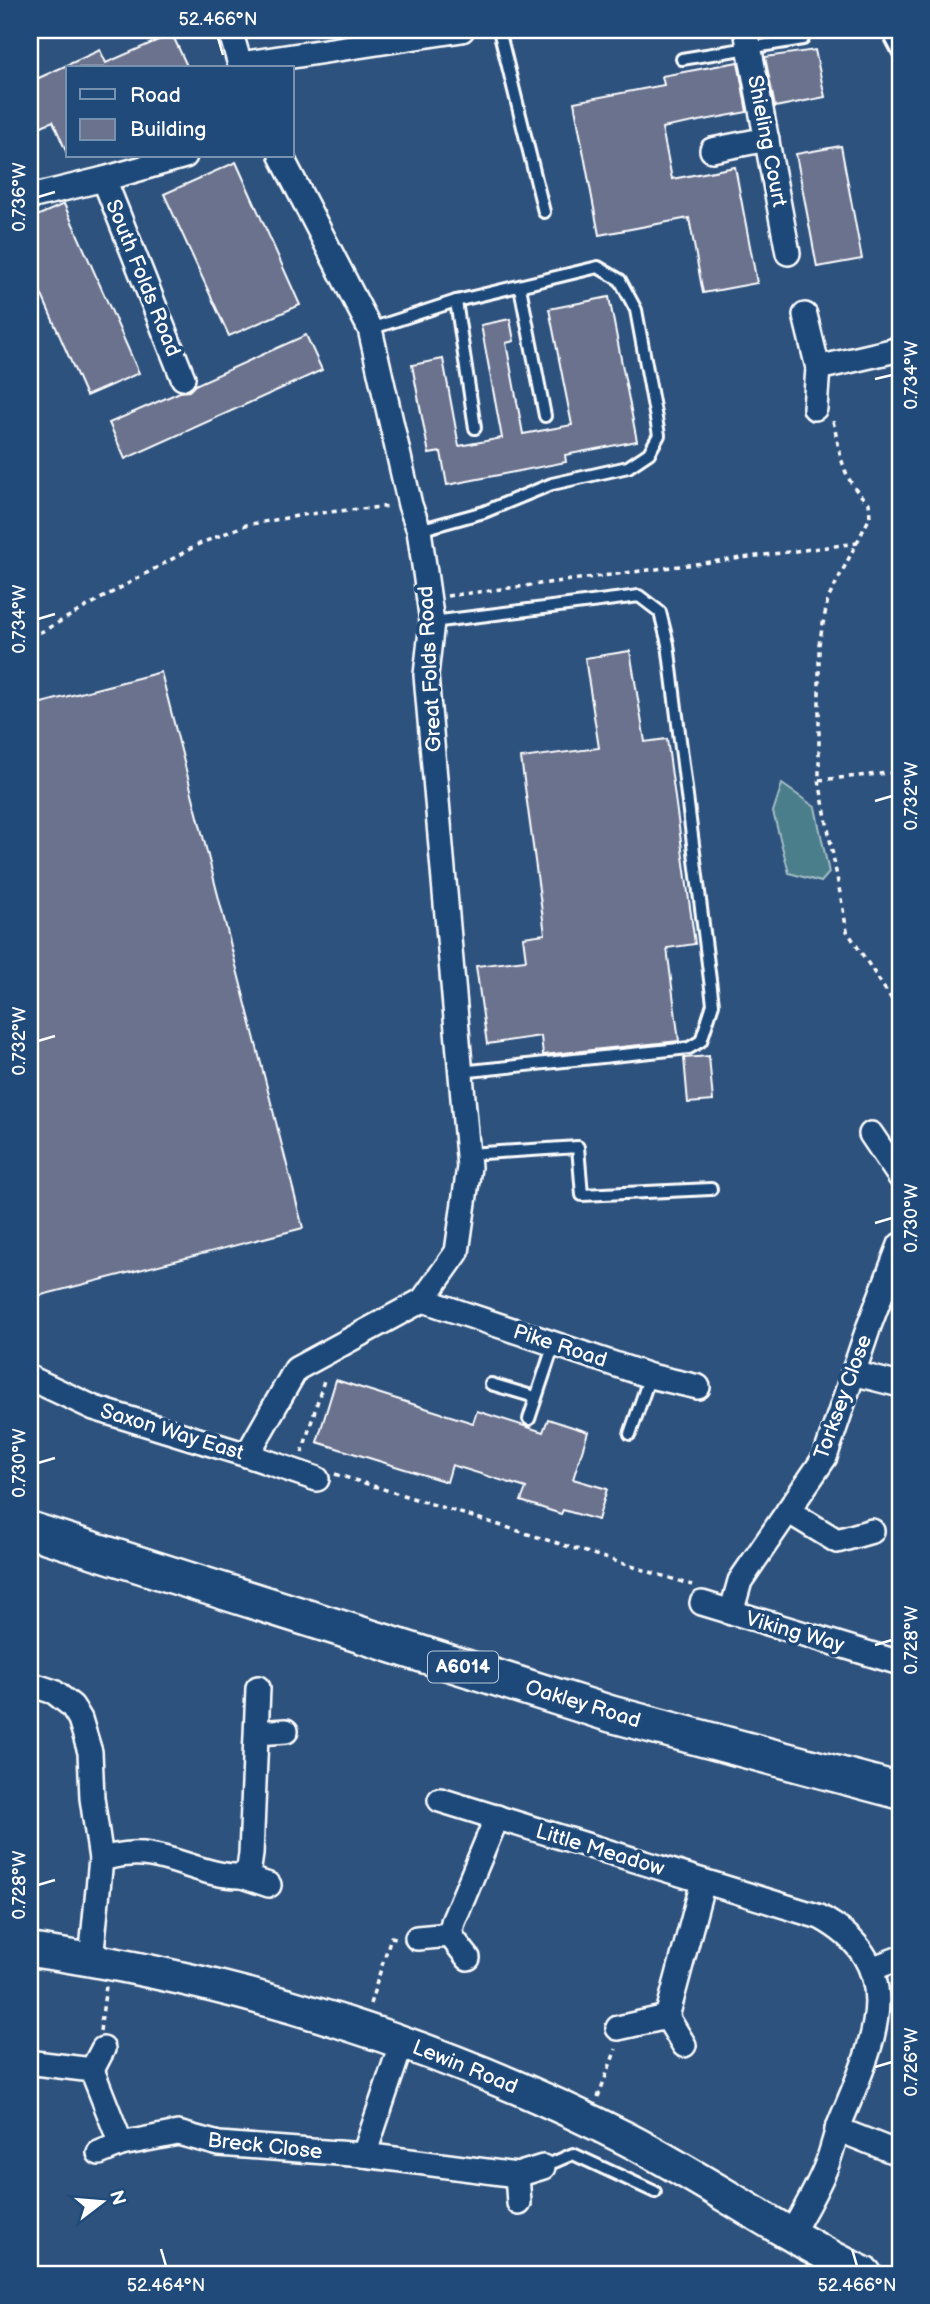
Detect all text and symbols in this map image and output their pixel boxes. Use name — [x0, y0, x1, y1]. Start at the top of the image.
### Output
text: 52.466°N — [179, 9, 257, 30]
legend — [66, 66, 294, 158]
street label: Shieling Court — [742, 73, 792, 209]
text: Road — [130, 83, 181, 108]
text: Building — [130, 117, 206, 142]
text: 0.736°W — [9, 162, 30, 232]
street label: South Folds Road — [100, 196, 186, 360]
text: 0.734°W — [901, 340, 922, 409]
text: 0.734°W — [9, 584, 30, 653]
street label: Great Folds Road — [413, 585, 447, 753]
text: 0.732°W — [901, 761, 922, 830]
text: 0.732°W — [9, 1006, 30, 1075]
text: 0.730°W — [901, 1183, 922, 1253]
street label: Pike Road — [510, 1319, 610, 1373]
street label: Torksey Close — [809, 1331, 877, 1463]
street label: Saxon Way East — [97, 1398, 247, 1466]
text: 0.730°W — [9, 1428, 30, 1498]
text: 0.728°W — [901, 1605, 922, 1674]
street label: Viking Way — [743, 1606, 848, 1658]
road number: A6014 — [428, 1652, 498, 1682]
street label: Oakley Road — [522, 1675, 644, 1733]
street label: Little Meadow — [533, 1819, 667, 1881]
text: 0.728°W — [9, 1850, 30, 1919]
text: 0.726°W — [901, 2027, 922, 2096]
street label: Lewin Road — [409, 2035, 521, 2099]
street label: Breck Close — [206, 2128, 324, 2164]
north arrow — [66, 2168, 136, 2238]
text: N — [104, 2188, 130, 2208]
text: 52.464°N — [127, 2275, 205, 2296]
text: 52.466°N — [818, 2275, 896, 2296]

